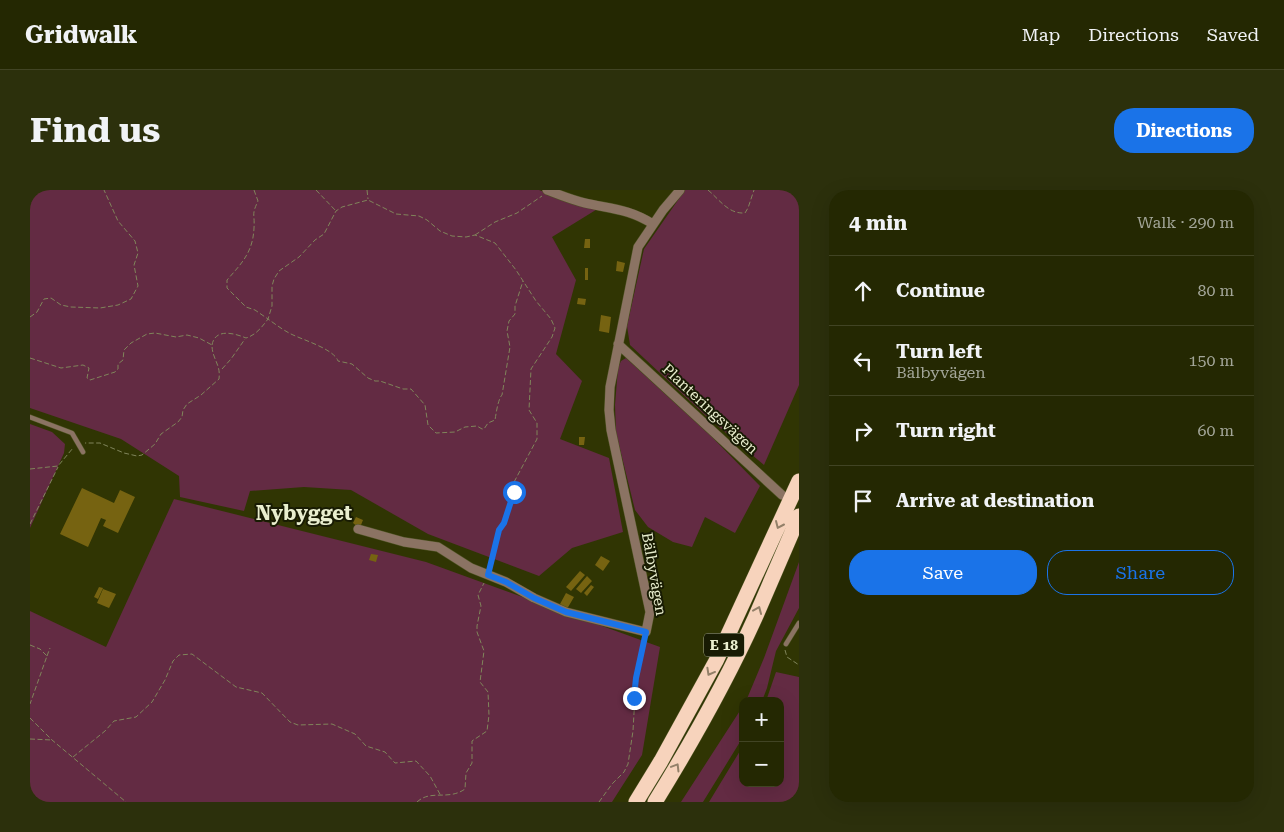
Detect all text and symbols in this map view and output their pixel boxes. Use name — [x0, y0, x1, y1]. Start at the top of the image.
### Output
text: Gridwalk — [25, 21, 137, 49]
text: Map — [1022, 24, 1060, 45]
text: Directions — [1088, 24, 1179, 45]
text: Saved — [1207, 24, 1259, 45]
button: Directions — [1114, 108, 1254, 153]
text: Find us — [30, 110, 160, 151]
text: 4 min — [849, 211, 907, 235]
text: Walk · 290 m — [1137, 213, 1234, 232]
icon: ahead — [849, 277, 877, 305]
text: Continue — [896, 279, 985, 302]
text: 80 m — [1197, 281, 1234, 300]
text: Turn left — [896, 340, 982, 363]
icon: left — [849, 347, 877, 375]
text: 150 m — [1188, 351, 1234, 370]
street label: Planteringsvägen — [658, 360, 762, 458]
text: Bälbyvägen — [896, 363, 986, 382]
icon: right — [849, 417, 877, 445]
text: Turn right — [896, 419, 996, 442]
text: 60 m — [1197, 421, 1234, 440]
route start — [503, 481, 526, 504]
icon: arrive — [849, 487, 877, 515]
text: Arrive at destination — [896, 489, 1094, 512]
district label: Nybygget — [256, 501, 352, 525]
one-way arrow — [775, 520, 786, 529]
street label: Bälbyvägen — [638, 531, 670, 617]
button: Save — [849, 550, 1037, 595]
button: Share — [1047, 550, 1234, 595]
one-way arrow — [752, 606, 763, 615]
road number: E 18 — [704, 634, 744, 656]
one-way arrow — [706, 667, 716, 676]
route end — [623, 687, 646, 710]
map controls — [739, 697, 784, 787]
button: + — [739, 697, 784, 742]
button: − — [739, 742, 784, 787]
one-way arrow — [670, 764, 680, 773]

